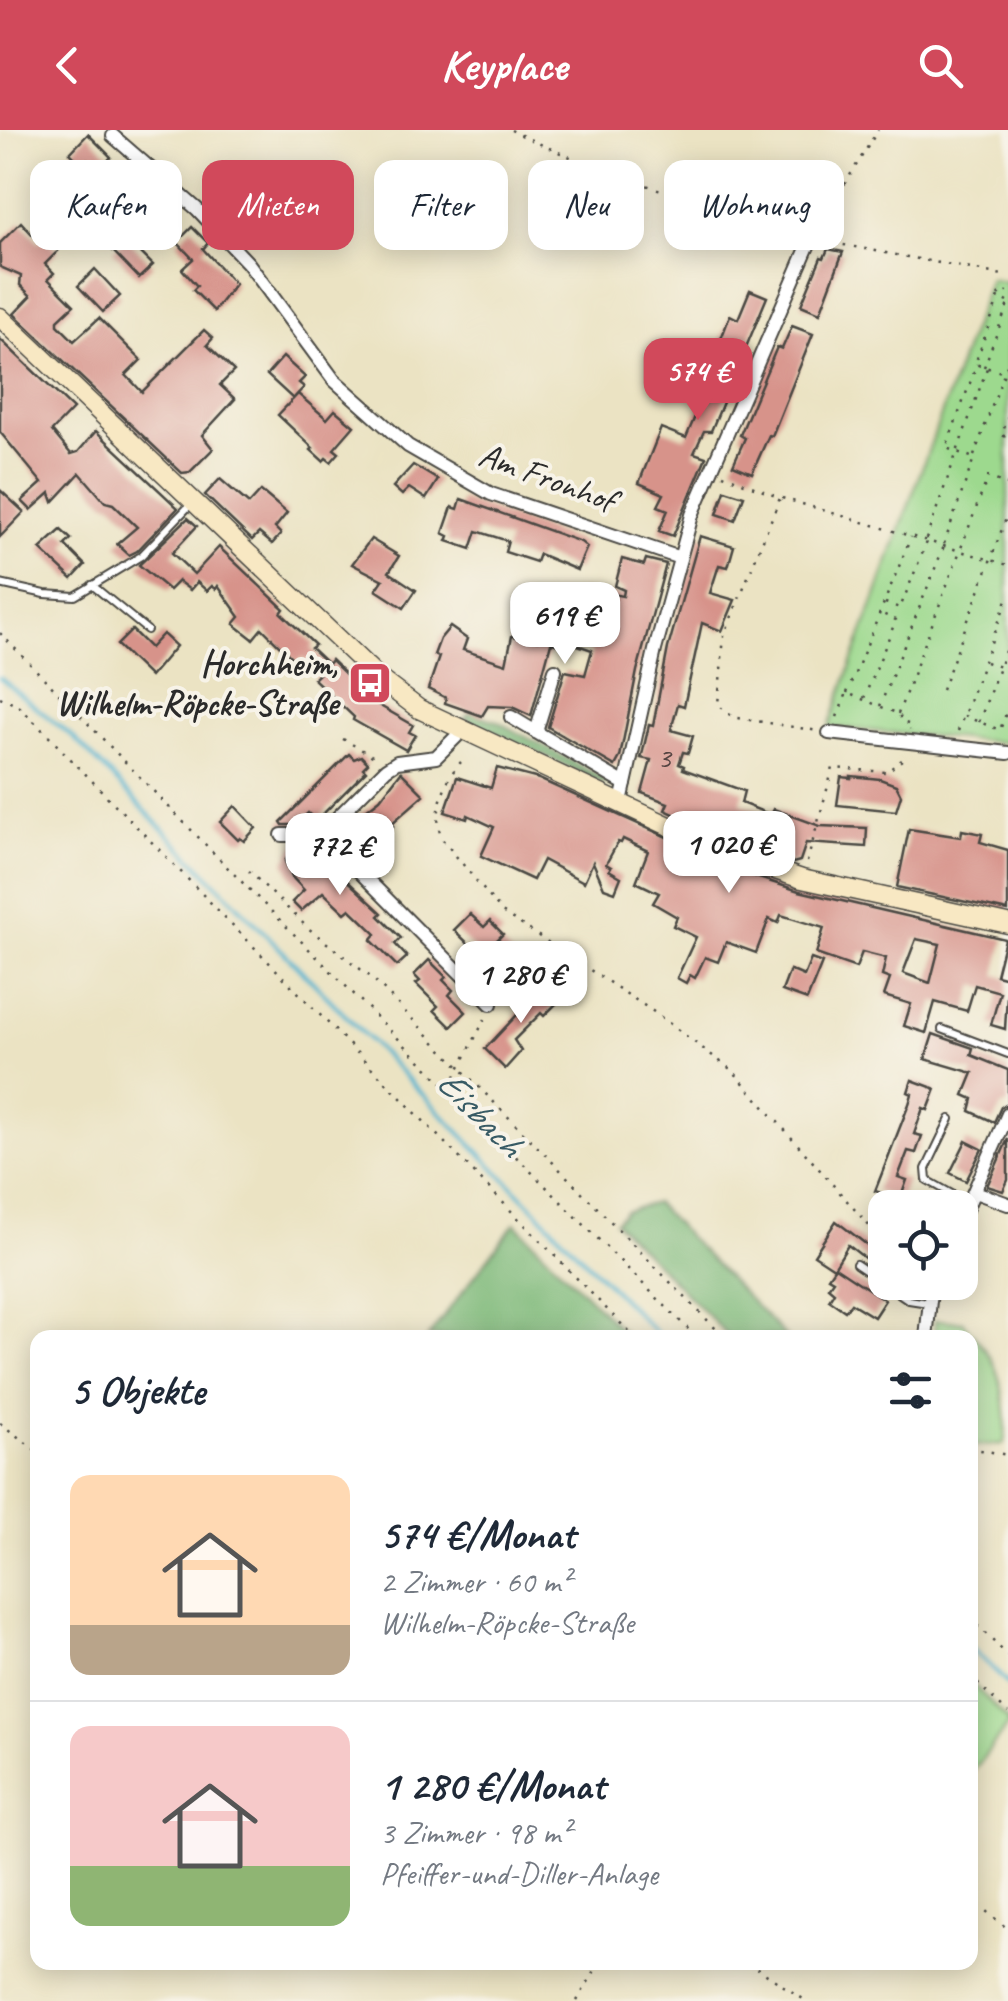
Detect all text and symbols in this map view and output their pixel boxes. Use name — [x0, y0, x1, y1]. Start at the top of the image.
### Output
text: Keyplace — [441, 37, 567, 94]
icon: back — [40, 38, 95, 93]
icon: search — [913, 38, 968, 93]
chip: Kaufen — [30, 160, 182, 250]
chip: Mieten — [202, 160, 354, 250]
chip: Filter — [374, 160, 508, 250]
chip: Neu — [528, 160, 644, 250]
chip: Wohnung — [664, 160, 844, 250]
pin: 574 € — [628, 338, 768, 423]
text: 574 € — [666, 350, 730, 391]
street label: Am Fronhof — [473, 432, 627, 525]
pin: 619 € — [495, 582, 635, 667]
text: 619 € — [532, 594, 598, 635]
place label: Horchheim, Wilhelm-Röpcke-Straße — [56, 641, 341, 726]
bus stop icon: Horchheim, Wilhelm-Röpcke-Straße — [347, 660, 393, 706]
house number: 3 — [657, 738, 673, 776]
pin: 1 020 € — [637, 811, 821, 896]
pin: 772 € — [270, 813, 410, 898]
text: 1 020 € — [685, 823, 773, 864]
text: 772 € — [307, 825, 373, 866]
pin: 1 280 € — [429, 941, 613, 1026]
text: 1 280 € — [477, 953, 565, 994]
water label: Eisbach — [427, 1059, 535, 1169]
map controls — [868, 1190, 978, 1300]
button: locate — [868, 1190, 978, 1300]
icon: filters — [883, 1363, 938, 1418]
text: 5 Objekte — [70, 1364, 205, 1417]
text: 574 €/Monat — [380, 1508, 575, 1561]
icon: home — [150, 1515, 270, 1635]
text: 2 Zimmer · 60 m² — [380, 1561, 570, 1602]
text: Wilhelm-Röpcke-Straße — [380, 1602, 634, 1643]
text: 1 280 €/Monat — [380, 1759, 605, 1812]
icon: home — [150, 1766, 270, 1886]
text: 3 Zimmer · 98 m² — [380, 1812, 570, 1853]
text: Pfeiffer-und-Diller-Anlage — [380, 1853, 658, 1894]

